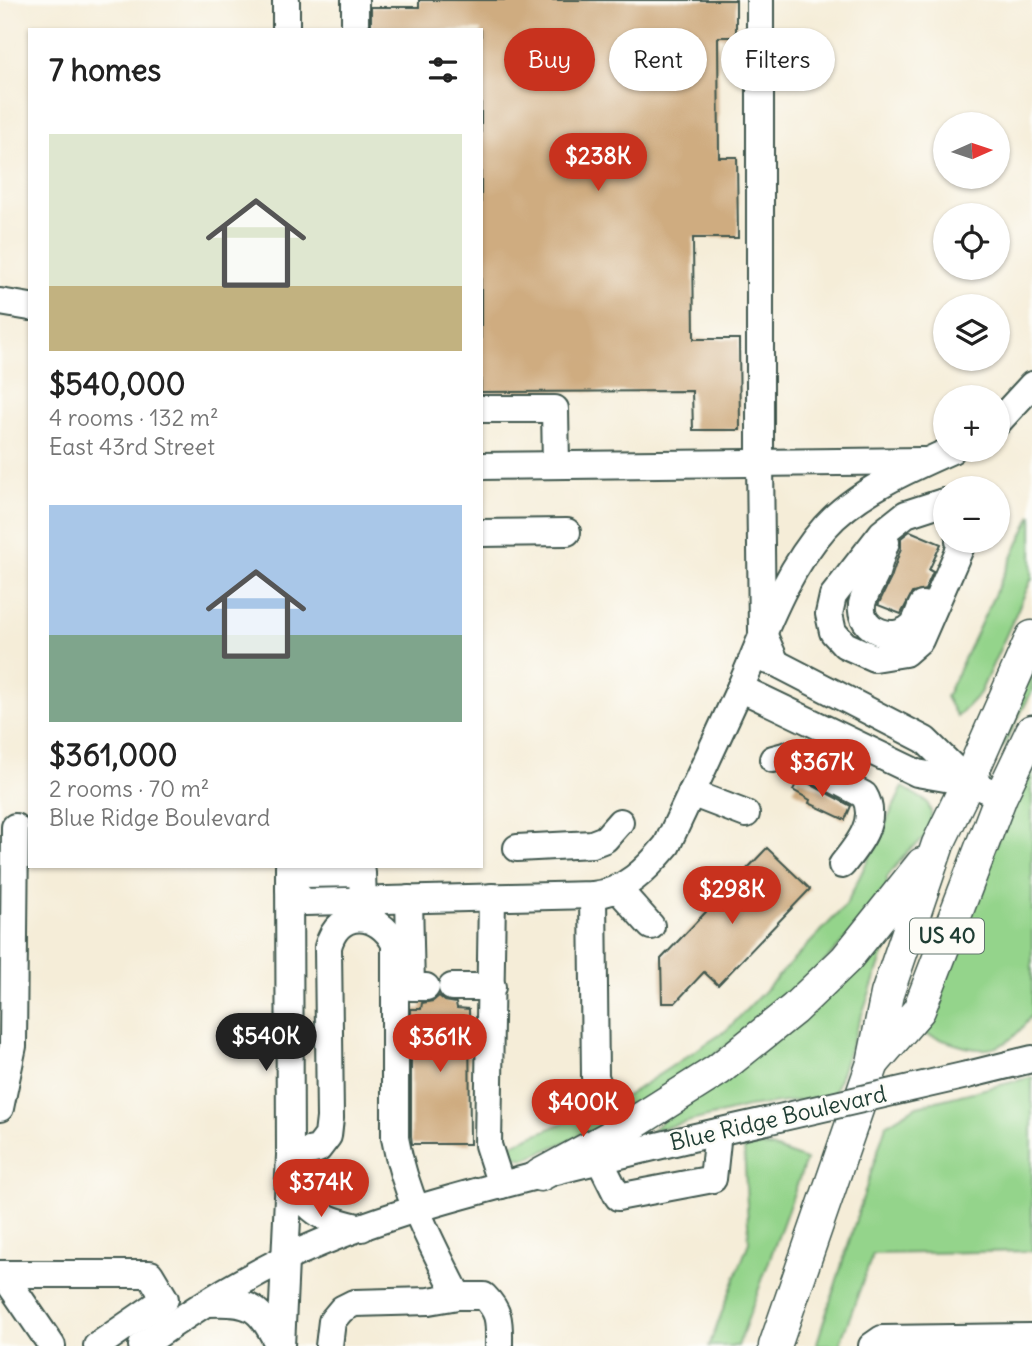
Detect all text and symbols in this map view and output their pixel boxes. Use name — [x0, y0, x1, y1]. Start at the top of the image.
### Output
chip: Buy — [504, 28, 595, 91]
chip: Rent — [609, 28, 707, 91]
chip: Filters — [721, 28, 835, 91]
text: 7 homes — [49, 51, 161, 89]
icon: filters — [424, 51, 462, 89]
north arrow — [933, 112, 1010, 189]
map controls — [933, 112, 1010, 553]
pin: $238K — [549, 134, 647, 193]
text: $238K — [565, 141, 631, 170]
icon: home — [193, 180, 319, 306]
button: locate — [933, 203, 1010, 280]
button: layers — [933, 294, 1010, 371]
text: $540,000 — [49, 365, 185, 403]
button: + — [933, 385, 1010, 462]
text: 4 rooms · 132 m² — [49, 403, 219, 432]
text: East 43rd Street — [49, 432, 215, 461]
button: − — [933, 476, 1010, 553]
icon: home — [193, 551, 319, 677]
text: $361,000 — [49, 736, 177, 774]
pin: $367K — [773, 740, 871, 799]
text: $367K — [790, 747, 854, 776]
text: 2 rooms · 70 m² — [49, 774, 209, 803]
text: Blue Ridge Boulevard — [49, 803, 270, 832]
pin: $298K — [683, 866, 781, 926]
text: $298K — [699, 874, 765, 903]
road number: US 40 — [910, 918, 984, 954]
pin: $540K — [217, 1014, 315, 1073]
pin: $361K — [391, 1014, 489, 1074]
text: $540K — [232, 1021, 300, 1050]
text: $361K — [409, 1022, 471, 1051]
street label: Blue Ridge Boulevard — [667, 1079, 889, 1157]
pin: $400K — [534, 1080, 632, 1139]
text: $400K — [548, 1087, 618, 1116]
pin: $374K — [272, 1160, 370, 1219]
text: $374K — [289, 1167, 353, 1196]

